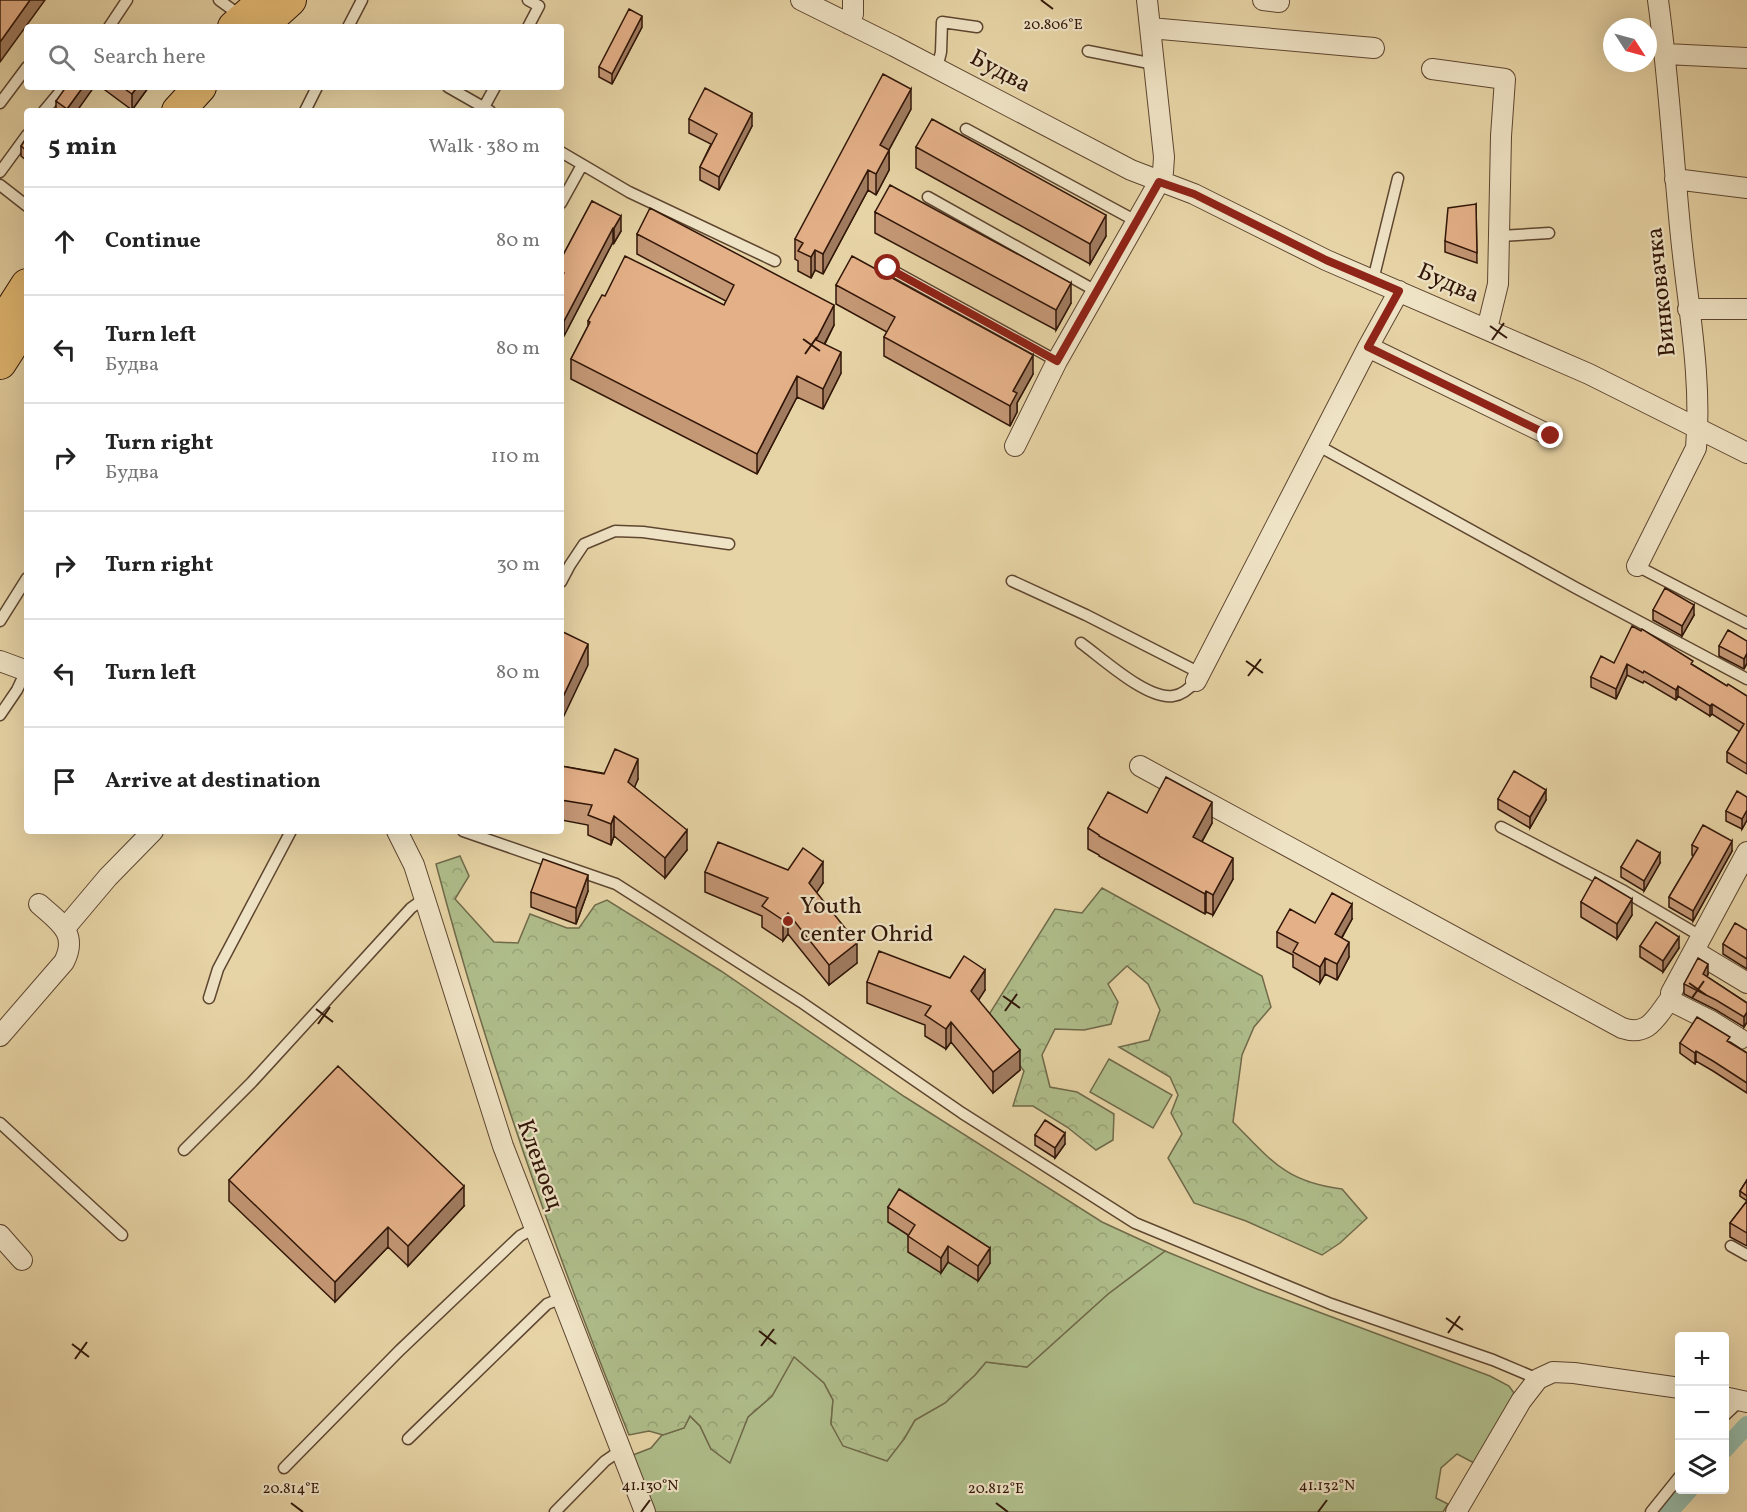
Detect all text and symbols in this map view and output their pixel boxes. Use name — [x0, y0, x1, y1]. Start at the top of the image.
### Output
text: 20.806°E — [1023, 15, 1083, 36]
north arrow — [1603, 18, 1657, 72]
search box — [24, 24, 564, 90]
icon: search — [45, 41, 78, 74]
text: Search here — [93, 42, 206, 73]
street label: Будва — [963, 42, 1037, 102]
text: 5 min — [48, 129, 117, 165]
text: Walk · 380 m — [428, 133, 540, 161]
icon: ahead — [48, 225, 81, 258]
street label: Винковачка — [1638, 225, 1686, 359]
text: Continue — [105, 226, 201, 257]
text: 80 m — [496, 227, 540, 255]
route start — [874, 254, 900, 280]
street label: Будва — [1412, 255, 1484, 313]
text: Turn left — [105, 320, 196, 351]
icon: left — [48, 333, 81, 366]
text: 80 m — [496, 335, 540, 363]
text: Будва — [105, 351, 159, 379]
route end — [1537, 422, 1563, 448]
text: Turn right — [105, 428, 213, 459]
icon: right — [48, 441, 81, 474]
text: 110 m — [491, 443, 540, 471]
text: Будва — [105, 459, 159, 487]
icon: right — [48, 549, 81, 582]
text: Turn right — [105, 550, 213, 581]
text: 30 m — [496, 551, 540, 579]
icon: left — [48, 657, 81, 690]
text: Turn left — [105, 658, 196, 689]
text: 80 m — [496, 659, 540, 687]
icon: arrive — [48, 765, 81, 798]
text: Arrive at destination — [105, 766, 321, 797]
place label: Youth center Ohrid — [800, 890, 934, 952]
marker: Youth center Ohrid — [781, 914, 795, 928]
street label: Кленоец — [507, 1115, 571, 1215]
map controls — [1675, 1332, 1729, 1494]
button: + — [1675, 1332, 1729, 1386]
button: − — [1675, 1386, 1729, 1440]
button: layers — [1675, 1440, 1729, 1494]
text: 41.130°N — [622, 1476, 679, 1497]
text: 41.132°N — [1299, 1476, 1355, 1497]
text: 20.814°E — [262, 1479, 320, 1500]
text: 20.812°E — [968, 1479, 1024, 1500]

